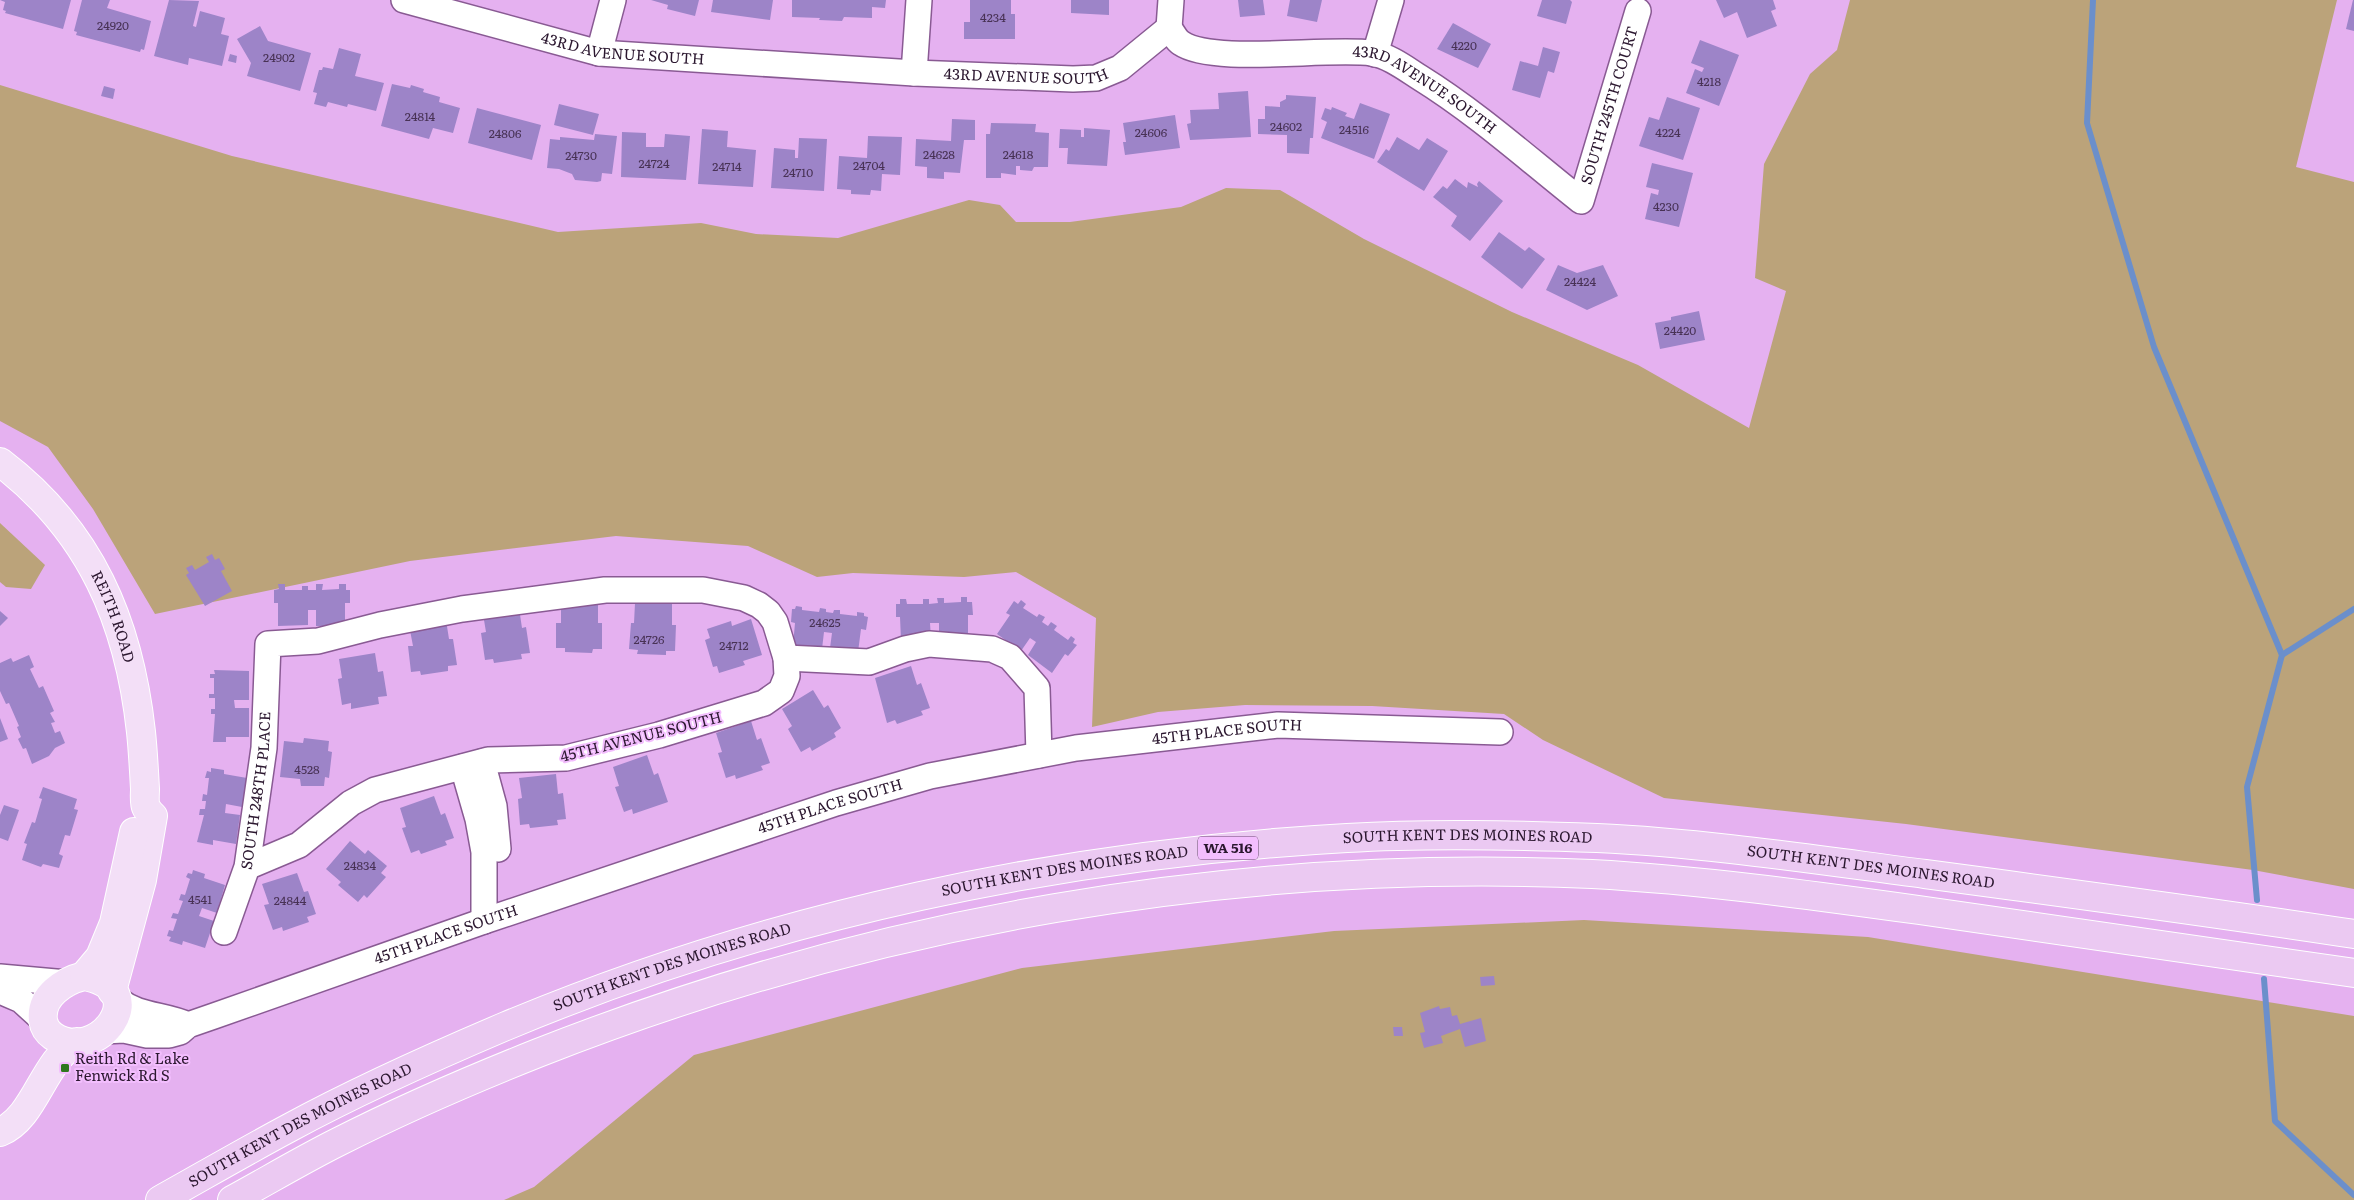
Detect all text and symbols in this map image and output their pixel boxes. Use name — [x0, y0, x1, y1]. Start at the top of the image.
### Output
house number: 4234 — [980, 8, 1006, 26]
house number: 24920 — [97, 16, 129, 34]
street label: SOUTH 245TH COURT — [1574, 23, 1643, 187]
street label: 43RD AVENUE SOUTH — [539, 25, 705, 70]
house number: 4220 — [1451, 36, 1477, 54]
street label: 43RD AVENUE SOUTH — [1352, 39, 1502, 139]
house number: 24902 — [263, 48, 295, 66]
street label: 43RD AVENUE SOUTH — [943, 61, 1112, 89]
house number: 4218 — [1697, 72, 1721, 90]
house number: 24814 — [405, 107, 436, 125]
house number: 24602 — [1270, 117, 1302, 135]
house number: 24516 — [1339, 120, 1370, 138]
house number: 24606 — [1135, 123, 1168, 141]
house number: 4224 — [1655, 123, 1681, 141]
house number: 24806 — [489, 124, 522, 142]
house number: 24628 — [923, 145, 955, 163]
house number: 24618 — [1003, 145, 1034, 163]
house number: 24730 — [565, 146, 597, 164]
house number: 24724 — [638, 154, 670, 172]
house number: 24704 — [853, 156, 885, 174]
house number: 24714 — [712, 157, 742, 175]
house number: 24710 — [783, 163, 813, 181]
house number: 4230 — [1653, 197, 1679, 215]
house number: 24424 — [1564, 272, 1596, 290]
house number: 24420 — [1664, 321, 1696, 339]
street label: REITH ROAD — [86, 566, 142, 665]
house number: 24625 — [809, 613, 841, 631]
house number: 24726 — [634, 630, 665, 648]
house number: 24712 — [719, 636, 749, 654]
street label: 45TH AVENUE SOUTH — [557, 704, 724, 767]
street label: SOUTH 248TH PLACE — [234, 711, 275, 871]
street label: 45TH PLACE SOUTH — [1150, 712, 1303, 749]
house number: 4528 — [294, 760, 320, 778]
street label: 45TH PLACE SOUTH — [754, 771, 905, 839]
street label: SOUTH KENT DES MOINES ROAD — [1342, 822, 1593, 848]
road number: WA 516 — [1198, 836, 1258, 860]
street label: SOUTH KENT DES MOINES ROAD — [1746, 838, 1996, 893]
street label: SOUTH KENT DES MOINES ROAD — [939, 839, 1189, 901]
house number: 24834 — [344, 856, 377, 874]
house number: 4541 — [188, 890, 212, 908]
house number: 24844 — [274, 891, 307, 909]
street label: 45TH PLACE SOUTH — [370, 897, 521, 969]
street label: SOUTH KENT DES MOINES ROAD — [549, 915, 793, 1016]
place label: Reith Rd & Lake Fenwick Rd S — [75, 1046, 189, 1086]
street label: SOUTH KENT DES MOINES ROAD — [183, 1056, 415, 1192]
marker: Reith Rd & Lake Fenwick Rd S — [59, 1062, 71, 1074]

